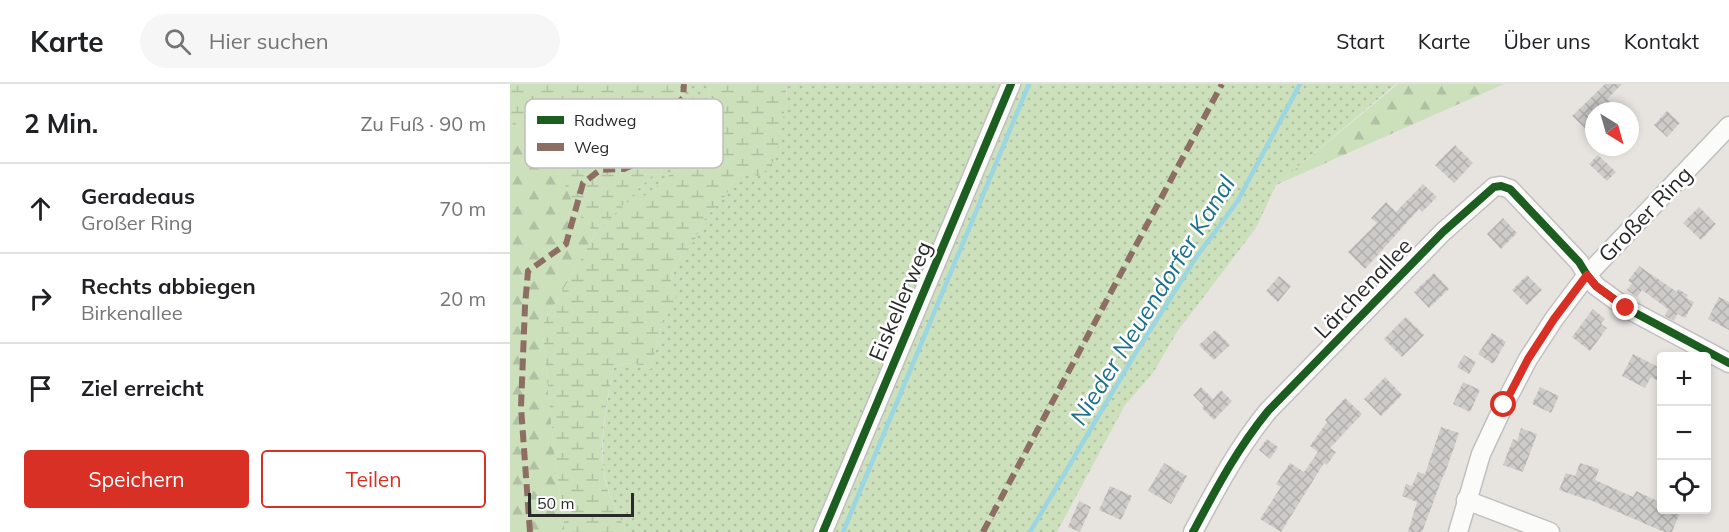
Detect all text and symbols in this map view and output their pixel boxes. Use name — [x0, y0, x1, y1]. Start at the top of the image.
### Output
search box — [140, 14, 560, 68]
text: Karte — [30, 24, 104, 59]
icon: search — [161, 25, 194, 58]
text: Hier suchen — [209, 27, 329, 55]
text: Start — [1336, 28, 1385, 54]
text: Karte — [1418, 28, 1470, 54]
text: Über uns — [1503, 28, 1591, 54]
text: Kontakt — [1624, 28, 1699, 54]
legend — [525, 99, 723, 168]
north arrow — [1585, 102, 1639, 156]
text: 2 Min. — [24, 107, 98, 140]
text: Radweg — [574, 110, 636, 130]
text: Zu Fuß · 90 m — [360, 111, 486, 136]
text: Weg — [574, 137, 609, 157]
street label: Großer Ring — [1592, 160, 1698, 268]
water label: Nieder Neuendorfer Kanal — [1063, 170, 1241, 430]
text: Geradeaus — [81, 182, 195, 210]
icon: ahead — [24, 192, 57, 225]
text: 70 m — [439, 196, 486, 221]
text: Großer Ring — [81, 210, 193, 235]
street label: Lärchenallee — [1308, 232, 1418, 344]
street label: Eiskellerweg — [862, 237, 938, 365]
text: Rechts abbiegen — [81, 272, 256, 300]
icon: right — [24, 282, 57, 315]
text: 20 m — [439, 286, 486, 311]
route end — [1612, 294, 1638, 320]
text: Birkenallee — [81, 300, 183, 325]
map controls — [1657, 352, 1711, 514]
button: + — [1657, 352, 1711, 406]
icon: arrive — [24, 372, 57, 405]
text: Ziel erreicht — [81, 374, 204, 402]
route start — [1490, 391, 1516, 417]
button: − — [1657, 406, 1711, 460]
button: Speichern — [24, 450, 249, 508]
button: Teilen — [261, 450, 486, 508]
button: locate — [1657, 460, 1711, 514]
scale bar — [528, 490, 634, 518]
text: 50 m — [537, 493, 574, 513]

